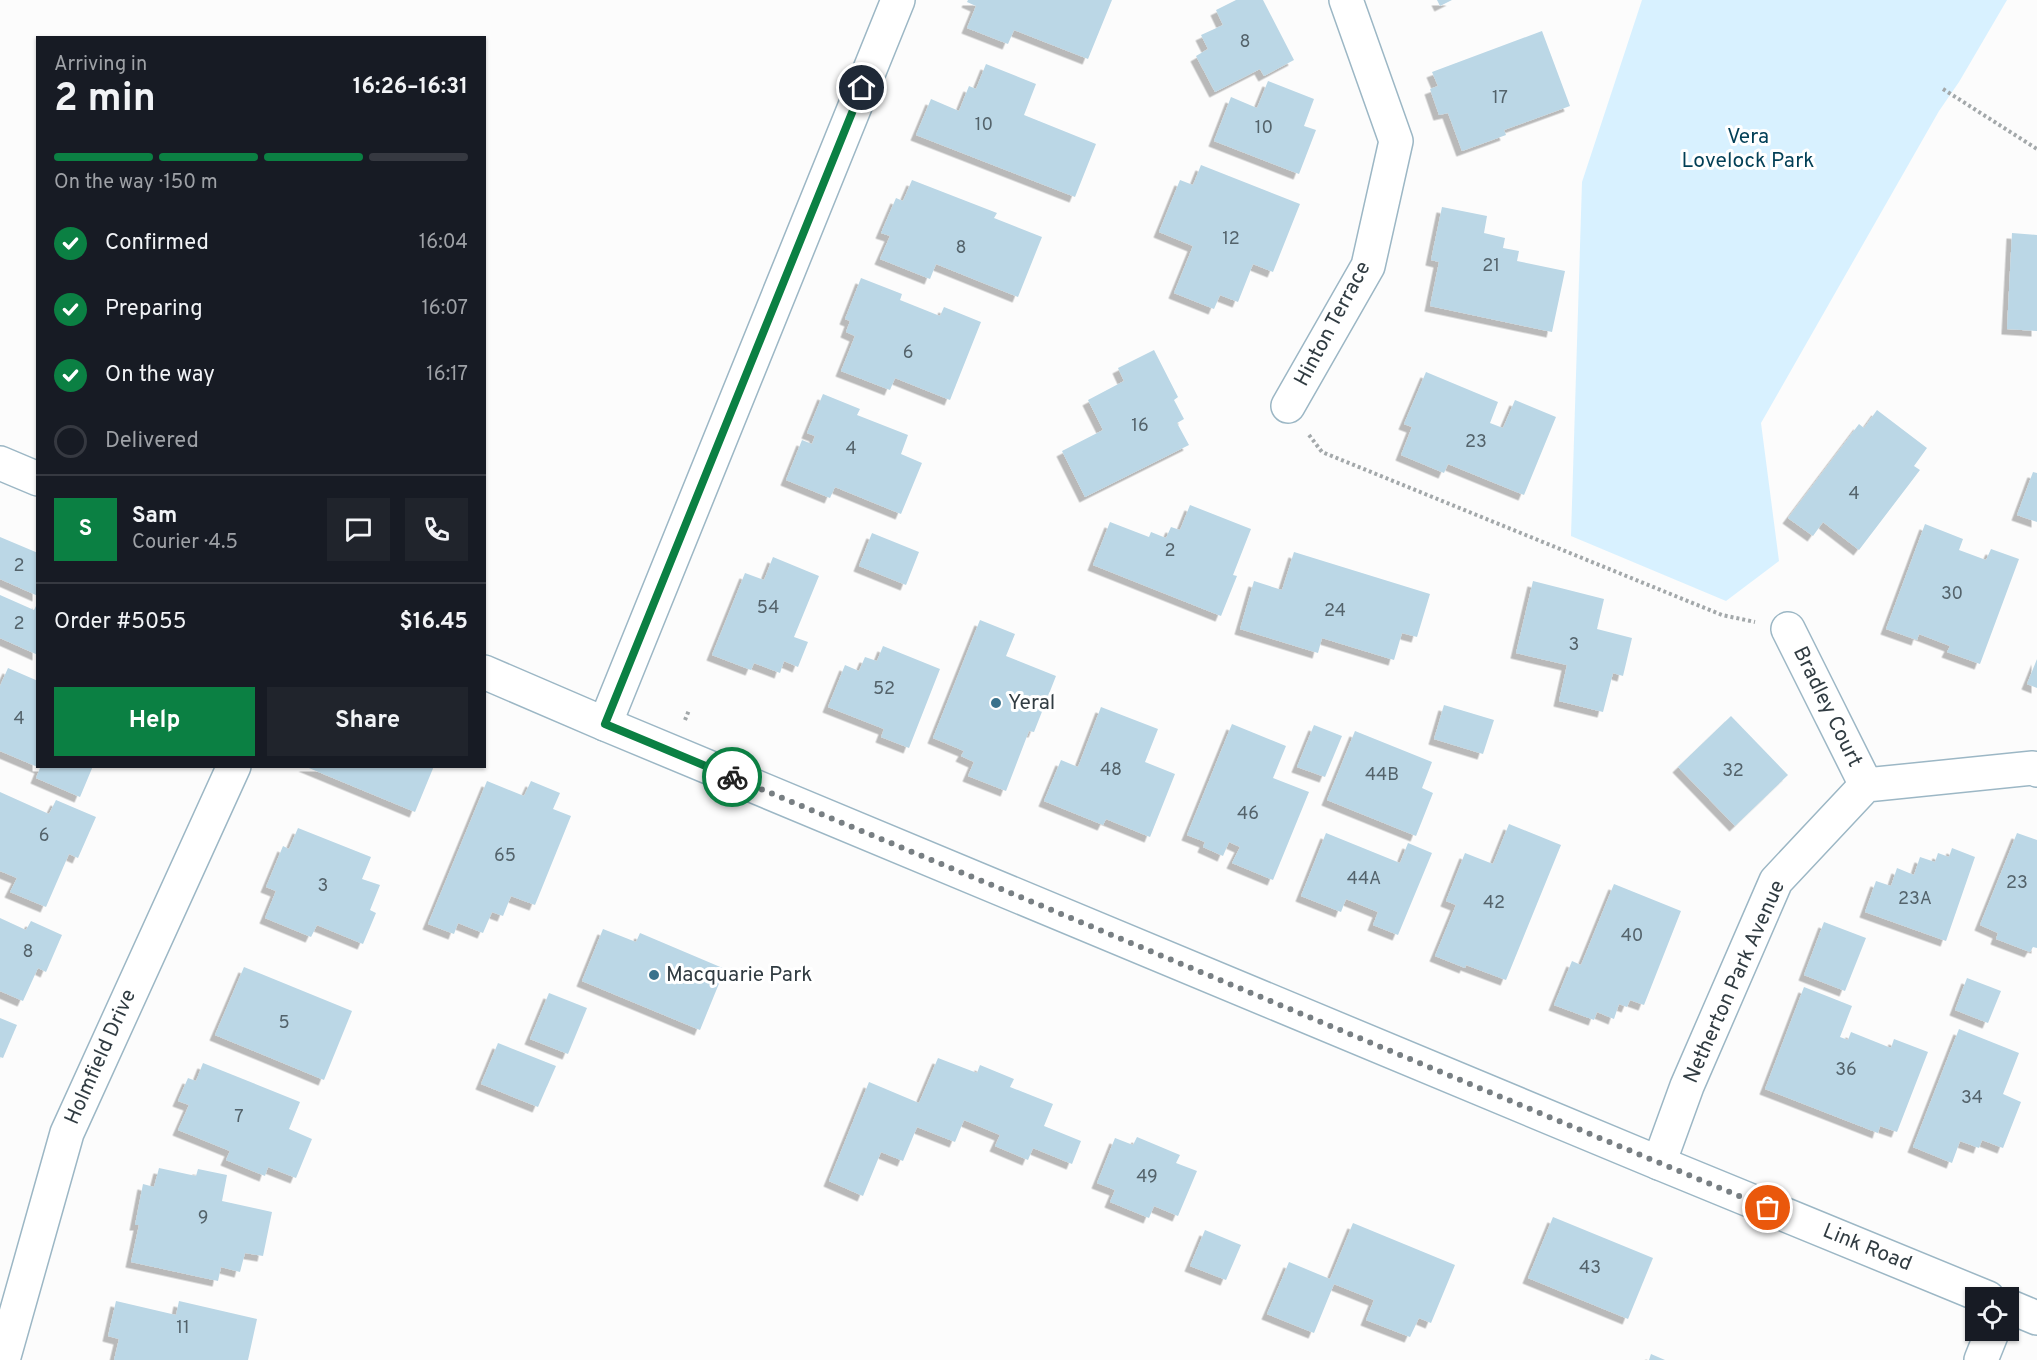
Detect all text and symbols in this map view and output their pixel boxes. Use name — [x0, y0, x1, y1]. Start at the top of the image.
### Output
house number: 8 — [1240, 31, 1251, 54]
text: Arriving in — [54, 52, 147, 78]
pin — [836, 62, 887, 113]
icon: home — [845, 71, 878, 104]
text: 16:26–16:31 — [353, 74, 468, 101]
text: 2 min — [54, 76, 156, 125]
house number: 17 — [1492, 87, 1508, 110]
house number: 10 — [975, 114, 993, 137]
house number: 10 — [1255, 117, 1273, 140]
park label: Vera Lovelock Park — [1682, 124, 1814, 175]
text: On the way · 150 m — [54, 170, 218, 196]
icon: check — [54, 227, 87, 260]
house number: 12 — [1222, 228, 1240, 251]
text: Confirmed — [105, 230, 209, 257]
text: 16:04 — [419, 230, 468, 256]
house number: 8 — [956, 237, 967, 260]
house number: 21 — [1482, 255, 1500, 278]
street label: Hinton Terrace — [1289, 257, 1377, 391]
icon: check — [54, 293, 87, 326]
text: Preparing — [105, 296, 203, 323]
text: 16:07 — [421, 296, 468, 322]
house number: 6 — [903, 342, 913, 365]
icon: check — [54, 359, 87, 392]
text: On the way — [105, 362, 215, 389]
text: 16:17 — [426, 362, 468, 388]
house number: 16 — [1131, 415, 1149, 438]
text: Delivered — [105, 428, 199, 455]
house number: 23 — [1465, 431, 1487, 454]
house number: 4 — [845, 438, 857, 461]
house number: 4 — [1848, 483, 1860, 506]
button: chat — [327, 498, 390, 561]
button: phone — [405, 498, 468, 561]
text: Sam — [132, 503, 177, 530]
text: S — [79, 516, 92, 543]
text: Courier · 4.5 — [132, 530, 238, 556]
house number: 2 — [1164, 540, 1176, 563]
house number: 2 — [13, 555, 25, 578]
house number: 30 — [1941, 583, 1963, 606]
house number: 54 — [757, 597, 779, 620]
house number: 24 — [1324, 600, 1346, 623]
text: Order #5055 — [54, 609, 186, 636]
text: $16.45 — [399, 609, 468, 636]
house number: 2 — [13, 613, 25, 636]
house number: 3 — [1569, 634, 1579, 657]
street label: Bradley Court — [1786, 642, 1868, 772]
house number: 52 — [873, 678, 895, 701]
button: Help — [54, 687, 255, 756]
button: Share — [267, 687, 468, 756]
place label: Yeral — [1008, 690, 1055, 717]
marker: Yeral — [989, 696, 1003, 710]
house number: 4 — [13, 708, 25, 731]
courier — [702, 747, 762, 807]
house number: 48 — [1100, 759, 1122, 782]
house number: 32 — [1722, 760, 1744, 783]
icon: bike — [716, 761, 749, 794]
house number: 44B — [1365, 764, 1399, 787]
house number: 46 — [1237, 803, 1259, 826]
house number: 6 — [39, 825, 49, 848]
house number: 65 — [494, 845, 516, 868]
house number: 44A — [1347, 868, 1381, 891]
house number: 23 — [2006, 872, 2028, 895]
house number: 3 — [318, 875, 328, 898]
street label: Netherton Park Avenue — [1678, 876, 1792, 1088]
house number: 23A — [1898, 888, 1932, 911]
house number: 42 — [1483, 892, 1505, 915]
house number: 40 — [1621, 925, 1643, 948]
house number: 8 — [23, 941, 34, 964]
place label: Macquarie Park — [666, 962, 812, 989]
marker: Macquarie Park — [647, 968, 661, 982]
street label: Holmfield Drive — [59, 985, 143, 1129]
house number: 5 — [278, 1012, 290, 1035]
house number: 36 — [1835, 1059, 1857, 1082]
house number: 34 — [1961, 1087, 1983, 1110]
house number: 7 — [234, 1106, 244, 1129]
house number: 49 — [1136, 1166, 1158, 1189]
pin — [1742, 1182, 1793, 1233]
icon: bag — [1751, 1191, 1784, 1224]
house number: 9 — [198, 1207, 208, 1230]
street label: Link Road — [1819, 1218, 1915, 1278]
house number: 43 — [1579, 1257, 1601, 1280]
map controls — [1965, 1287, 2019, 1341]
button: locate — [1965, 1287, 2019, 1341]
house number: 11 — [176, 1317, 190, 1340]

